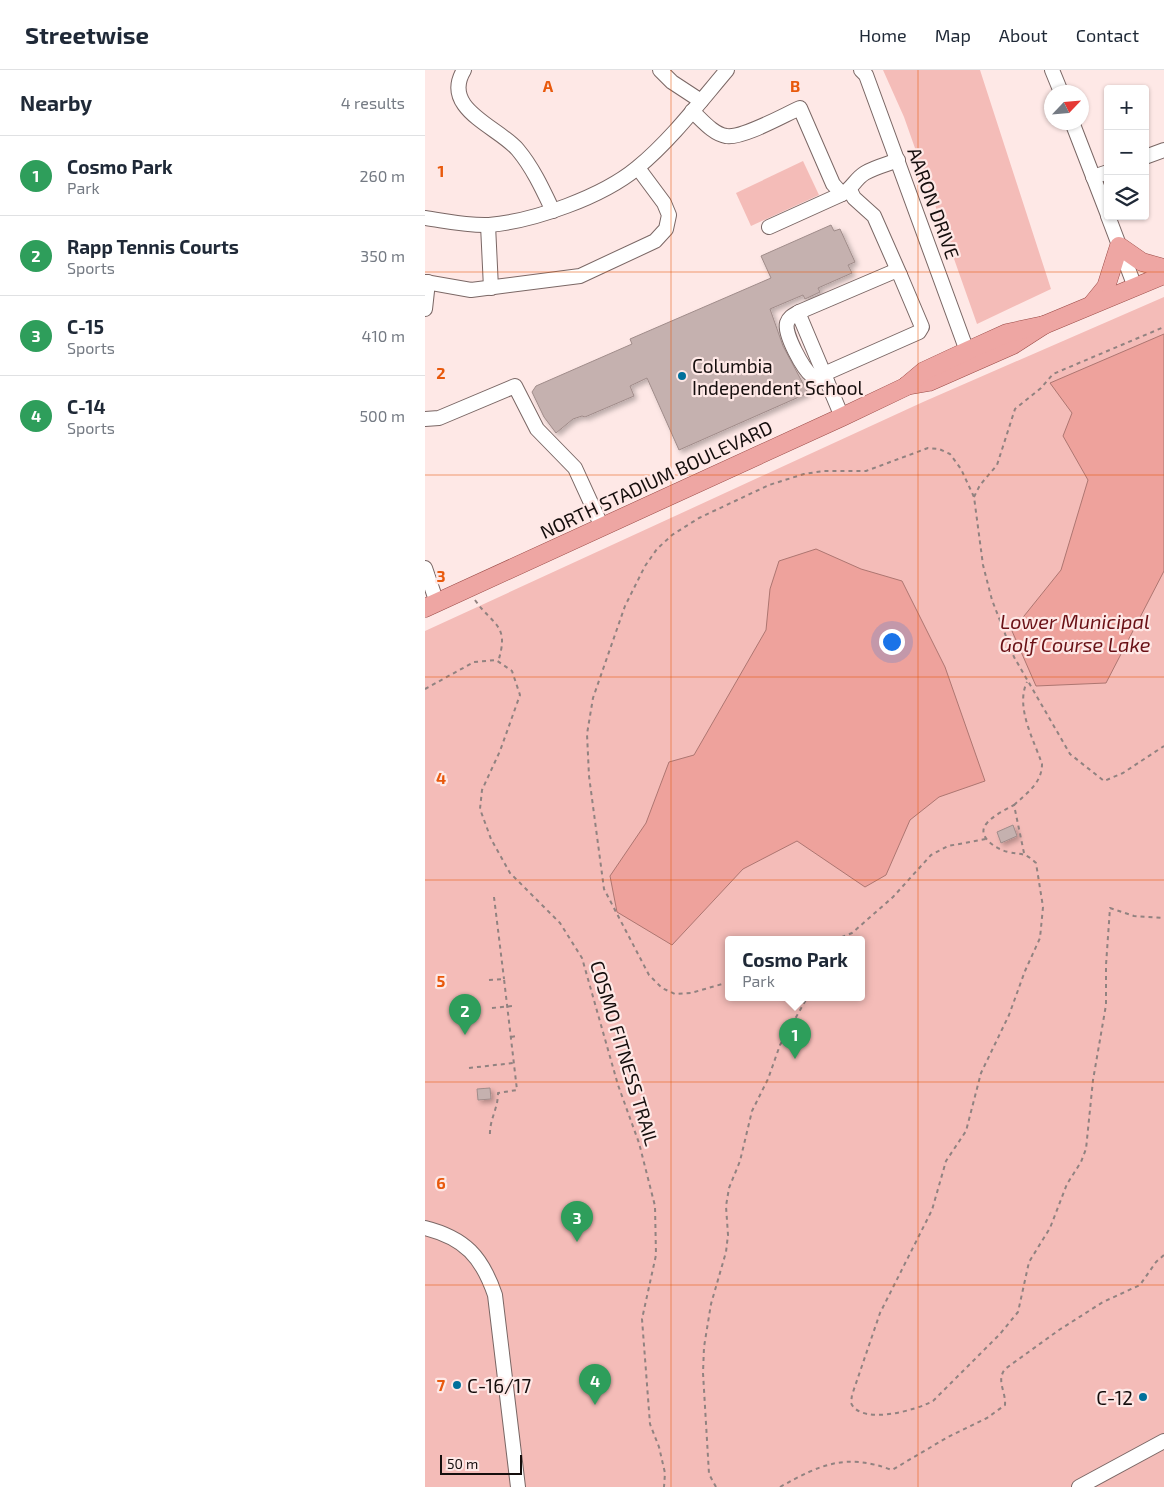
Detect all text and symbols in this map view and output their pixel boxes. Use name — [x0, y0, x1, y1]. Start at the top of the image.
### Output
text: Streetwise — [25, 20, 149, 49]
text: Home — [859, 24, 907, 46]
text: Map — [935, 24, 971, 46]
text: About — [999, 24, 1048, 46]
text: Contact — [1076, 24, 1139, 46]
text: A — [543, 76, 554, 95]
text: B — [790, 76, 800, 95]
north arrow — [1044, 85, 1089, 130]
map controls — [1104, 85, 1149, 220]
button: + — [1104, 85, 1149, 130]
text: Nearby — [20, 90, 92, 115]
text: 4 results — [341, 93, 405, 112]
button: − — [1104, 130, 1149, 175]
street label: AARON DRIVE — [903, 144, 965, 262]
text: Cosmo Park — [67, 155, 173, 178]
text: 1 — [438, 161, 444, 180]
text: 1 — [33, 166, 39, 185]
text: 260 m — [360, 166, 405, 185]
button: layers — [1104, 175, 1149, 220]
text: Park — [67, 178, 100, 197]
text: Rapp Tennis Courts — [67, 235, 239, 258]
text: 2 — [31, 246, 41, 265]
text: 350 m — [360, 246, 405, 265]
text: Sports — [67, 258, 115, 277]
text: C-15 — [67, 315, 104, 338]
text: 3 — [31, 326, 41, 345]
text: 410 m — [362, 326, 405, 345]
text: Sports — [67, 338, 115, 357]
place label: Columbia Independent School — [692, 354, 864, 399]
text: 2 — [436, 363, 446, 382]
marker: Columbia Independent School — [676, 370, 688, 382]
text: C-14 — [67, 395, 106, 418]
text: 4 — [31, 406, 41, 425]
text: 500 m — [360, 406, 405, 425]
street label: NORTH STADIUM BOULEVARD — [536, 415, 776, 543]
text: Sports — [67, 418, 115, 437]
text: 3 — [436, 566, 446, 585]
water label: Lower Municipal Golf Course Lake — [1000, 609, 1151, 656]
your location — [879, 629, 905, 655]
text: 4 — [436, 768, 446, 787]
popup — [725, 936, 865, 1001]
text: Cosmo Park — [742, 948, 848, 971]
street label: COSMO FITNESS TRAIL — [586, 958, 664, 1149]
text: 5 — [437, 971, 446, 990]
text: Park — [742, 971, 775, 990]
pin: 2 — [449, 994, 481, 1035]
pin: 1 — [779, 1018, 811, 1059]
text: 6 — [436, 1173, 446, 1192]
pin: 3 — [561, 1201, 593, 1242]
pin: 4 — [579, 1364, 611, 1405]
place label: C-16/17 — [467, 1374, 531, 1397]
text: 7 — [437, 1375, 446, 1394]
marker: C-16/17 — [451, 1379, 463, 1391]
place label: C-12 — [1096, 1386, 1133, 1409]
marker: C-12 — [1137, 1391, 1149, 1403]
scale bar — [440, 1452, 523, 1475]
text: 50 m — [447, 1455, 478, 1472]

